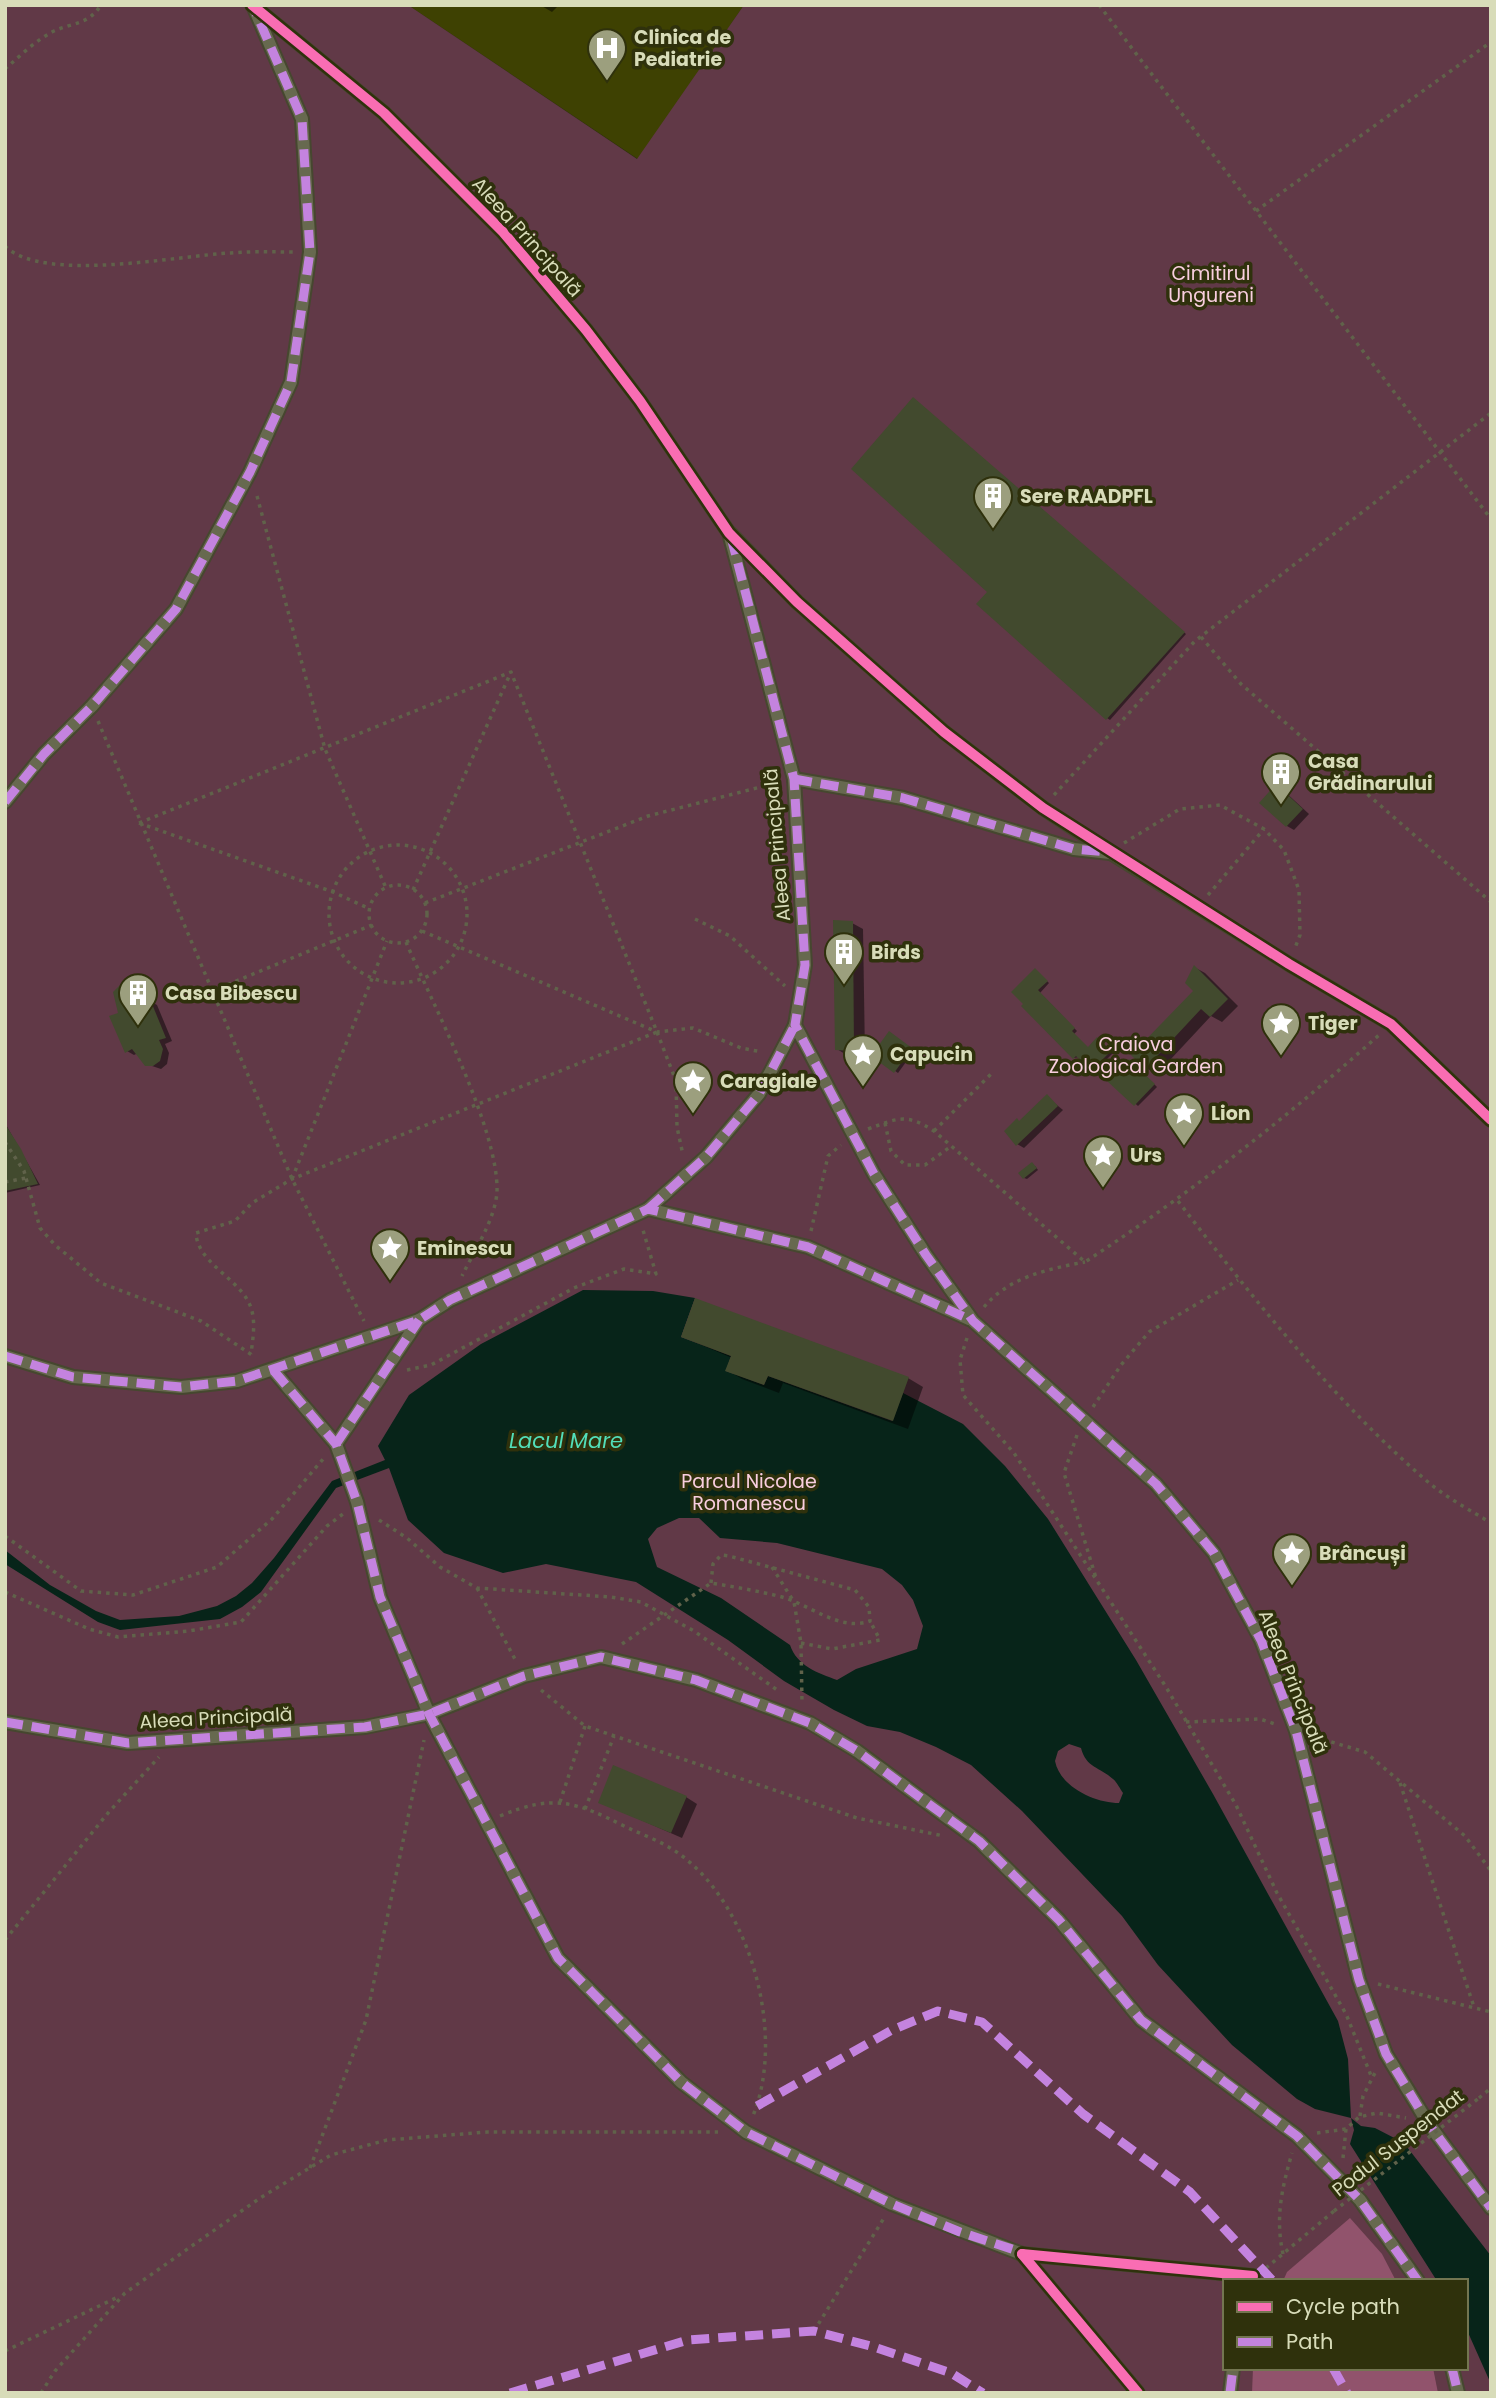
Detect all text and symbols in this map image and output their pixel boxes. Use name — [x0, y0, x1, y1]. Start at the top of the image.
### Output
place label: Clinica de Pediatrie — [634, 24, 731, 73]
hospital icon: Clinica de Pediatrie — [586, 27, 628, 82]
street label: Aleea Principală — [466, 171, 588, 303]
park label: Cimitirul Ungureni — [1168, 260, 1254, 309]
building icon: Sere RAADPFL — [972, 475, 1014, 530]
place label: Sere RAADPFL — [1020, 483, 1153, 510]
place label: Casa Grădinarului — [1308, 748, 1433, 797]
building icon: Casa Grădinarului — [1260, 751, 1302, 806]
street label: Aleea Principală — [757, 767, 797, 923]
building icon: Birds — [823, 931, 865, 986]
place label: Birds — [871, 939, 921, 966]
building icon: Casa Bibescu — [117, 972, 159, 1027]
place label: Casa Bibescu — [165, 980, 298, 1007]
place icon: Tiger — [1260, 1002, 1302, 1057]
place label: Tiger — [1308, 1010, 1358, 1037]
park label: Craiova Zoological Garden — [1049, 1031, 1223, 1080]
place icon: Capucin — [842, 1033, 884, 1088]
place label: Capucin — [890, 1041, 973, 1068]
place icon: Caragiale — [672, 1060, 714, 1115]
place label: Caragiale — [720, 1068, 817, 1095]
place icon: Lion — [1163, 1092, 1205, 1147]
place label: Lion — [1211, 1100, 1251, 1127]
place icon: Urs — [1082, 1134, 1124, 1189]
place label: Urs — [1130, 1142, 1162, 1169]
place icon: Eminescu — [369, 1227, 411, 1282]
place label: Eminescu — [417, 1235, 512, 1262]
water label: Lacul Mare — [509, 1426, 623, 1455]
park label: Parcul Nicolae Romanescu — [681, 1468, 817, 1517]
place icon: Brâncuși — [1271, 1532, 1313, 1587]
place label: Brâncuși — [1319, 1540, 1406, 1567]
street label: Aleea Principală — [1252, 1606, 1334, 1758]
street label: Aleea Principală — [139, 1701, 293, 1735]
street label: Podul Suspendat — [1326, 2083, 1470, 2203]
legend — [1223, 2279, 1468, 2370]
text: Cycle path — [1286, 2292, 1400, 2321]
text: Path — [1286, 2327, 1333, 2356]

